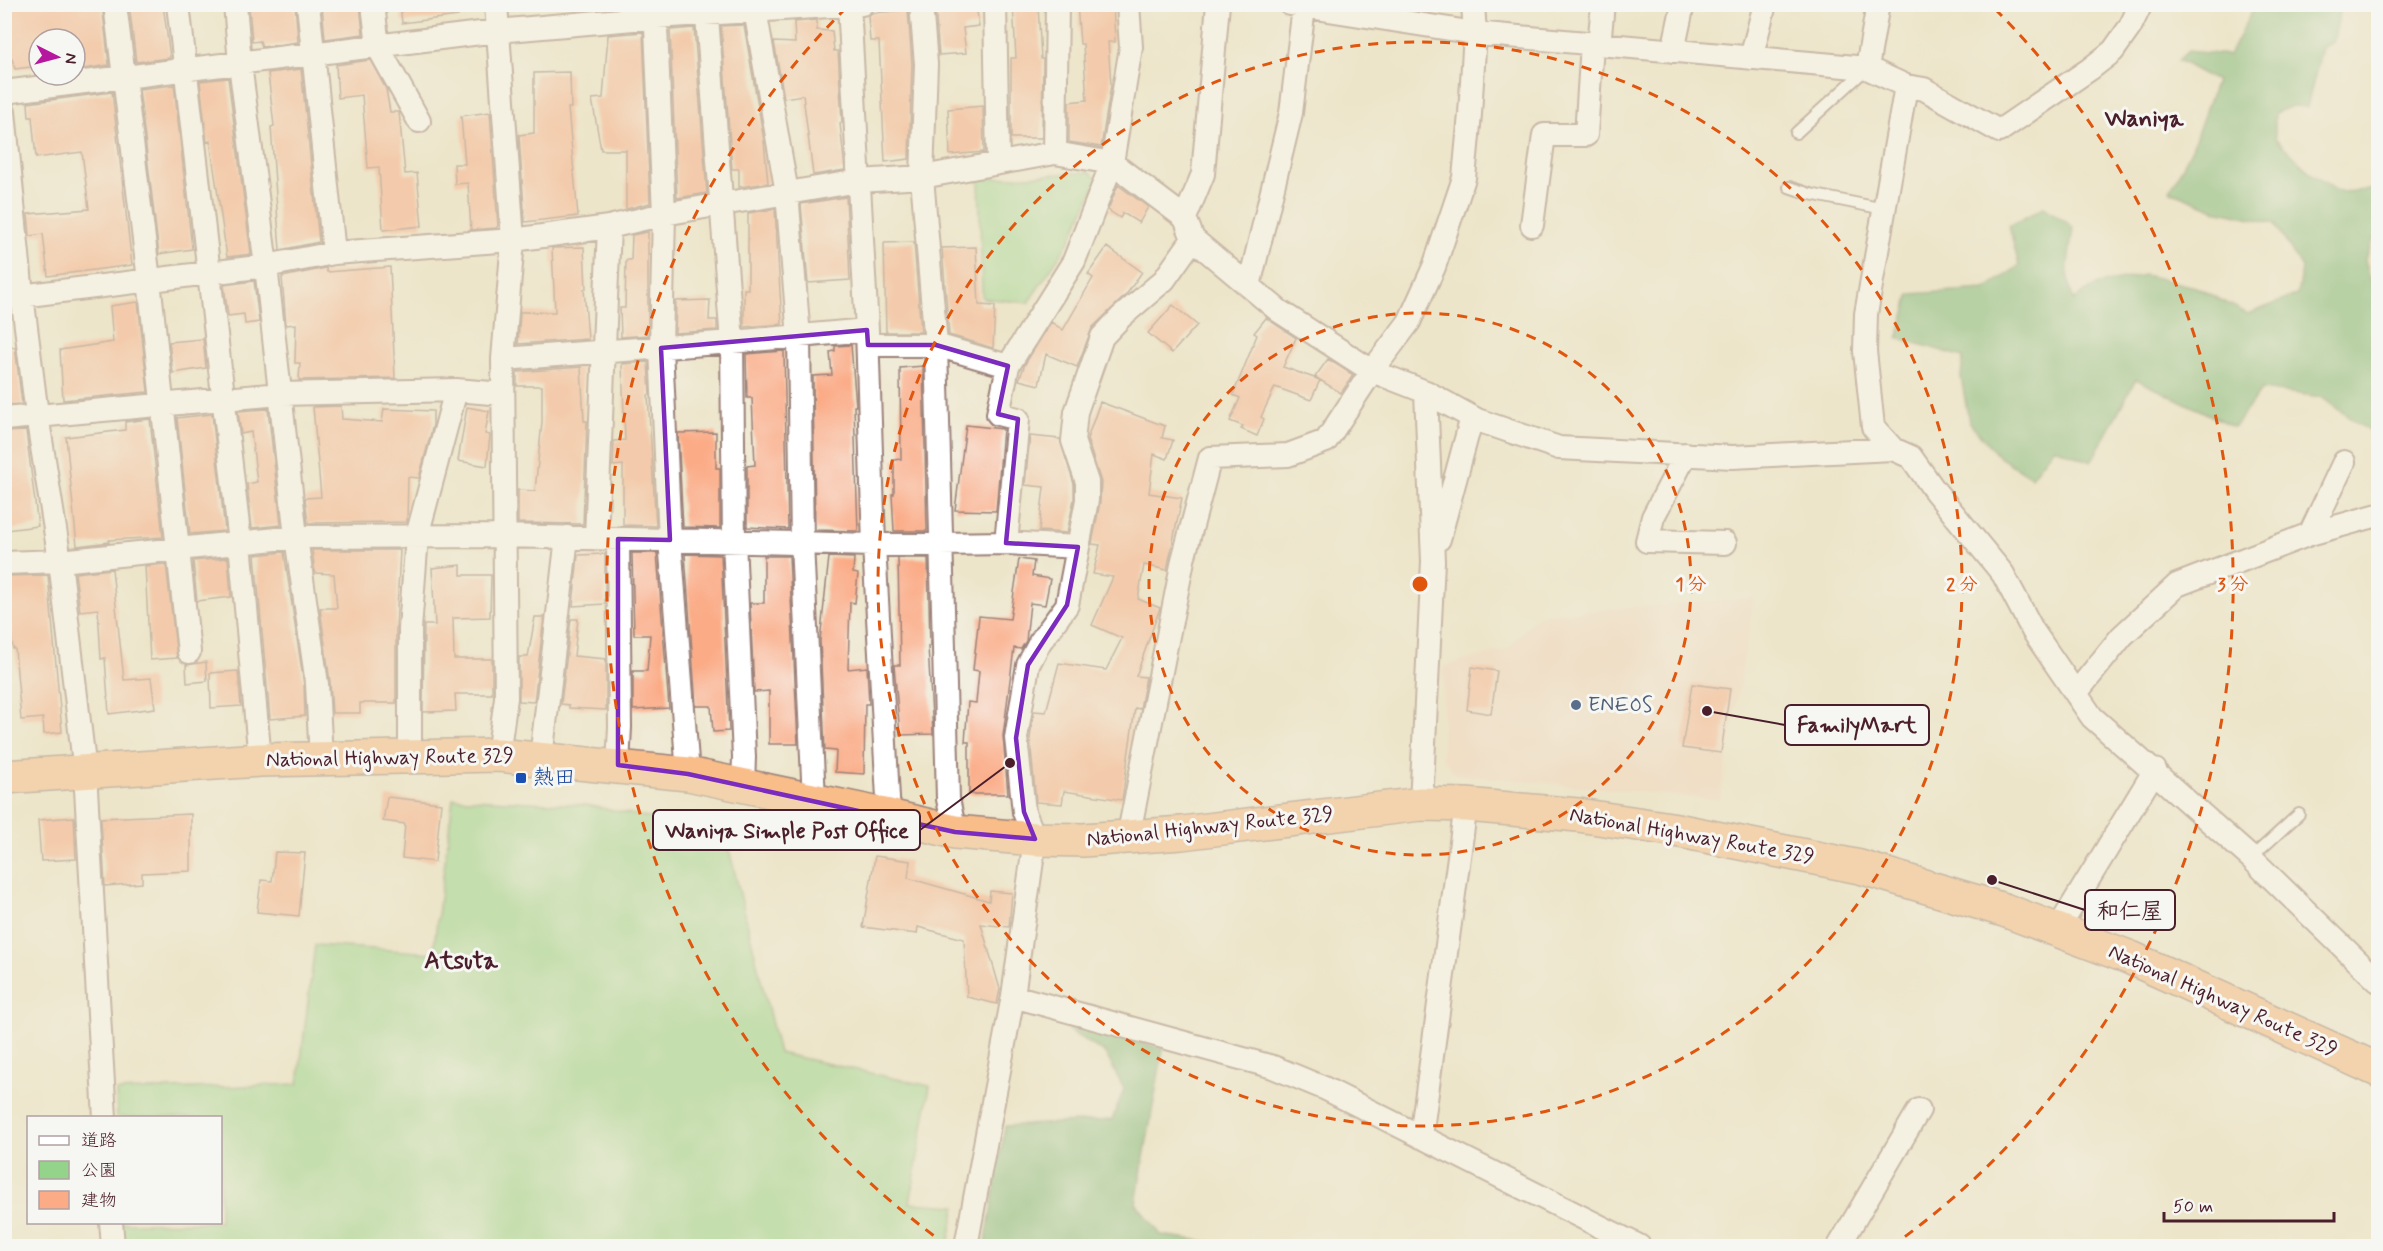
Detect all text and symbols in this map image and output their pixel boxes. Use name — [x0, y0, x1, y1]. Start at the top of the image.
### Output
north arrow — [27, 27, 87, 87]
text: N — [59, 52, 81, 65]
district label: Waniya — [2104, 104, 2184, 135]
text: 1 分 — [1676, 573, 1706, 597]
text: 2 分 — [1946, 573, 1978, 597]
text: 3 分 — [2218, 573, 2249, 597]
centre of rings — [1410, 574, 1430, 594]
place label: ENEOS — [1588, 691, 1653, 719]
marker: ENEOS — [1569, 698, 1583, 712]
callout: FamilyMart — [1785, 705, 1929, 745]
text: FamilyMart — [1797, 712, 1918, 741]
street label: National Highway Route 329 — [266, 742, 514, 774]
place label: 熱田 — [533, 764, 575, 792]
marker: 熱田 — [514, 771, 528, 785]
street label: National Highway Route 329 — [1085, 800, 1335, 854]
street label: National Highway Route 329 — [1567, 801, 1817, 871]
callout: Waniya Simple Post Office — [653, 810, 920, 850]
text: Waniya Simple Post Office — [664, 818, 909, 846]
callout: 和仁屋 — [2085, 890, 2175, 930]
text: 和仁屋 — [2097, 898, 2163, 926]
street label: National Highway Route 329 — [2104, 938, 2342, 1064]
district label: Atsuta — [424, 946, 498, 977]
legend — [27, 1116, 222, 1224]
text: 道路 — [81, 1129, 117, 1153]
text: 公園 — [81, 1159, 117, 1183]
scale bar — [2164, 1185, 2334, 1223]
text: 建物 — [81, 1189, 117, 1213]
text: 50 m — [2173, 1195, 2213, 1219]

